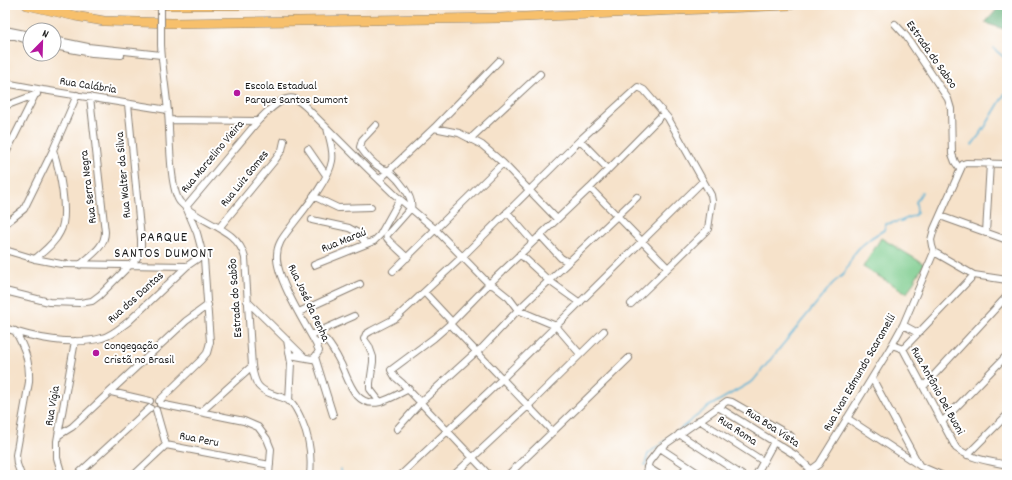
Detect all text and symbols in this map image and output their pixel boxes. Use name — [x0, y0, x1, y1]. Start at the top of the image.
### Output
street label: Estrada do Saboo — [901, 18, 961, 92]
north arrow — [22, 22, 62, 62]
text: N — [39, 26, 51, 43]
street label: Rua Calábria — [58, 73, 118, 99]
place label: Escola Estadual Parque Santos Dumont — [245, 78, 349, 109]
marker: Escola Estadual Parque Santos Dumont — [232, 88, 242, 98]
street label: Rua Marcelino Vieira — [177, 116, 249, 197]
street label: Rua Walter da Silva — [112, 131, 136, 219]
street label: Rua Luiz Gomes — [217, 147, 273, 211]
street label: Rua Serra Negra — [76, 149, 102, 225]
street label: Rua Maraú — [319, 224, 369, 258]
district label: PARQUE SANTOS DUMONT — [114, 228, 214, 264]
street label: Estrada do Sabôo — [225, 258, 247, 338]
street label: Rua José da Penha — [283, 262, 333, 345]
street label: Rua dos Dantas — [104, 268, 168, 328]
street label: Rua Ivan Edmundo Scaramelli — [819, 311, 901, 435]
place label: Congegação Cristã no Brasil — [104, 338, 174, 369]
street label: Rua Antônio Del Buoni — [906, 344, 968, 438]
marker: Congegação Cristã no Brasil — [91, 348, 101, 358]
street label: Rua Vigia — [41, 384, 65, 427]
street label: Rua Boa Vista — [741, 404, 803, 452]
street label: Rua Roma — [714, 412, 761, 450]
street label: Rua Peru — [178, 428, 220, 452]

